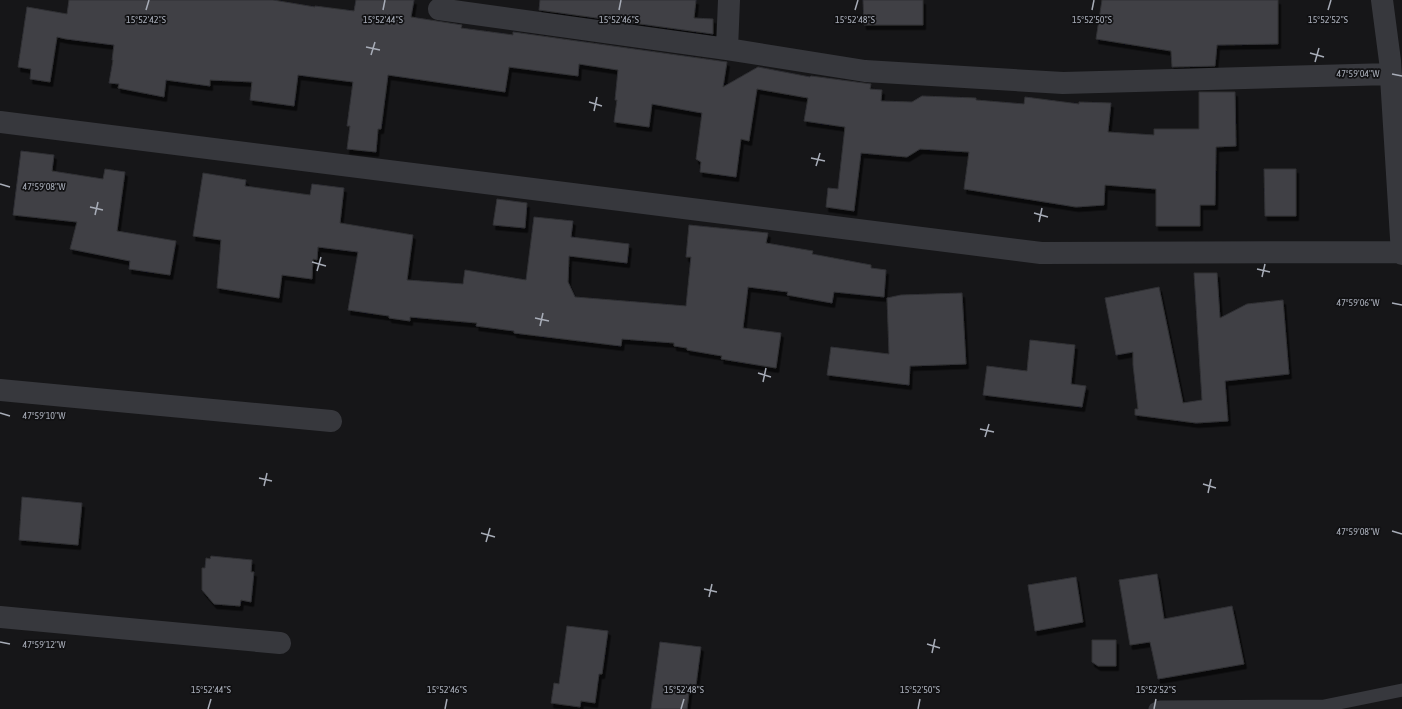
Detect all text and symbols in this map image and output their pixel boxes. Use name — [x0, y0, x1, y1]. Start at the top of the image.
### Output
text: 15°52'42"S — [126, 14, 166, 25]
text: 15°52'44"S — [363, 14, 403, 25]
text: 15°52'46"S — [599, 14, 639, 25]
text: 15°52'48"S — [835, 14, 875, 25]
text: 15°52'50"S — [1072, 14, 1112, 25]
text: 15°52'52"S — [1308, 14, 1348, 25]
text: 47°59'04"W — [1336, 68, 1380, 79]
text: 47°59'08"W — [22, 181, 66, 192]
text: 47°59'06"W — [1336, 297, 1380, 308]
text: 47°59'10"W — [22, 410, 66, 421]
text: 47°59'08"W — [1336, 526, 1380, 537]
text: 47°59'12"W — [22, 639, 66, 650]
text: 15°52'44"S — [191, 684, 231, 695]
text: 15°52'46"S — [427, 684, 467, 695]
text: 15°52'48"S — [664, 684, 704, 695]
text: 15°52'50"S — [900, 684, 940, 695]
text: 15°52'52"S — [1136, 684, 1176, 695]

